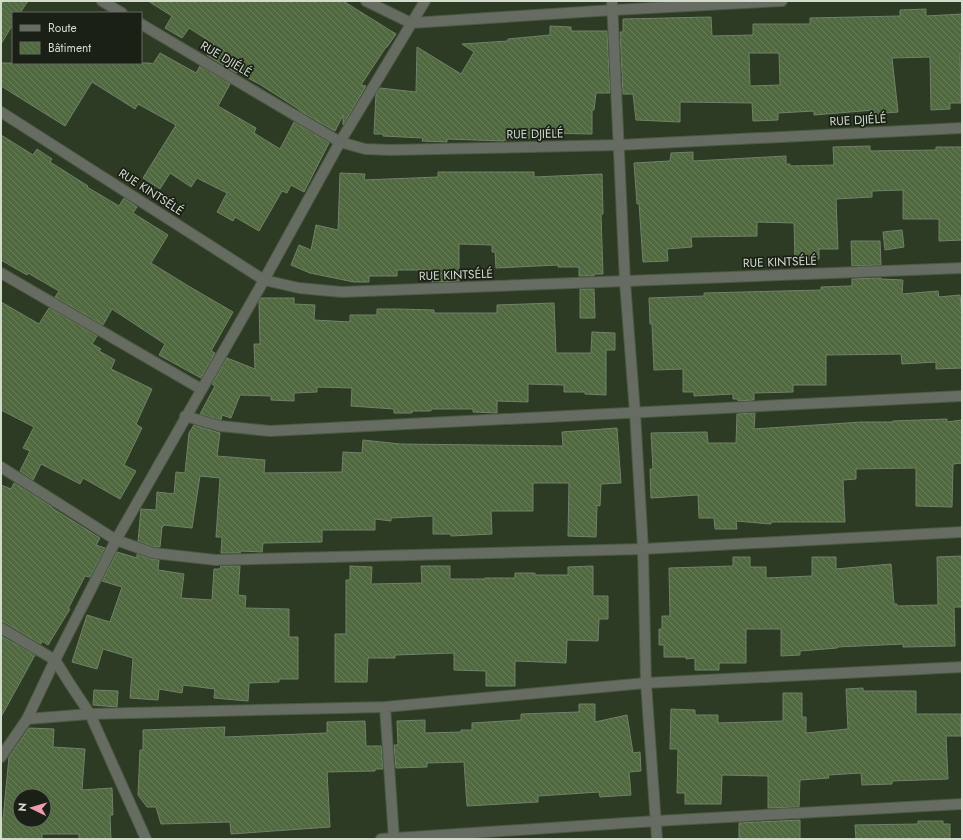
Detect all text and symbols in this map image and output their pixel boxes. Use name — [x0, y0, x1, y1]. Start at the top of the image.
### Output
legend — [12, 12, 142, 64]
text: Route — [48, 19, 77, 37]
street label: RUE DJIÉLÉ — [197, 37, 255, 81]
text: Bâtiment — [48, 39, 91, 57]
street label: RUE DJIÉLÉ — [829, 110, 887, 130]
street label: RUE DJIÉLÉ — [506, 125, 564, 143]
street label: RUE KINTSÉLÉ — [115, 164, 187, 220]
street label: RUE KINTSÉLÉ — [743, 252, 817, 272]
street label: RUE KINTSÉLÉ — [419, 265, 493, 285]
north arrow — [12, 788, 52, 828]
text: N — [14, 802, 30, 812]

